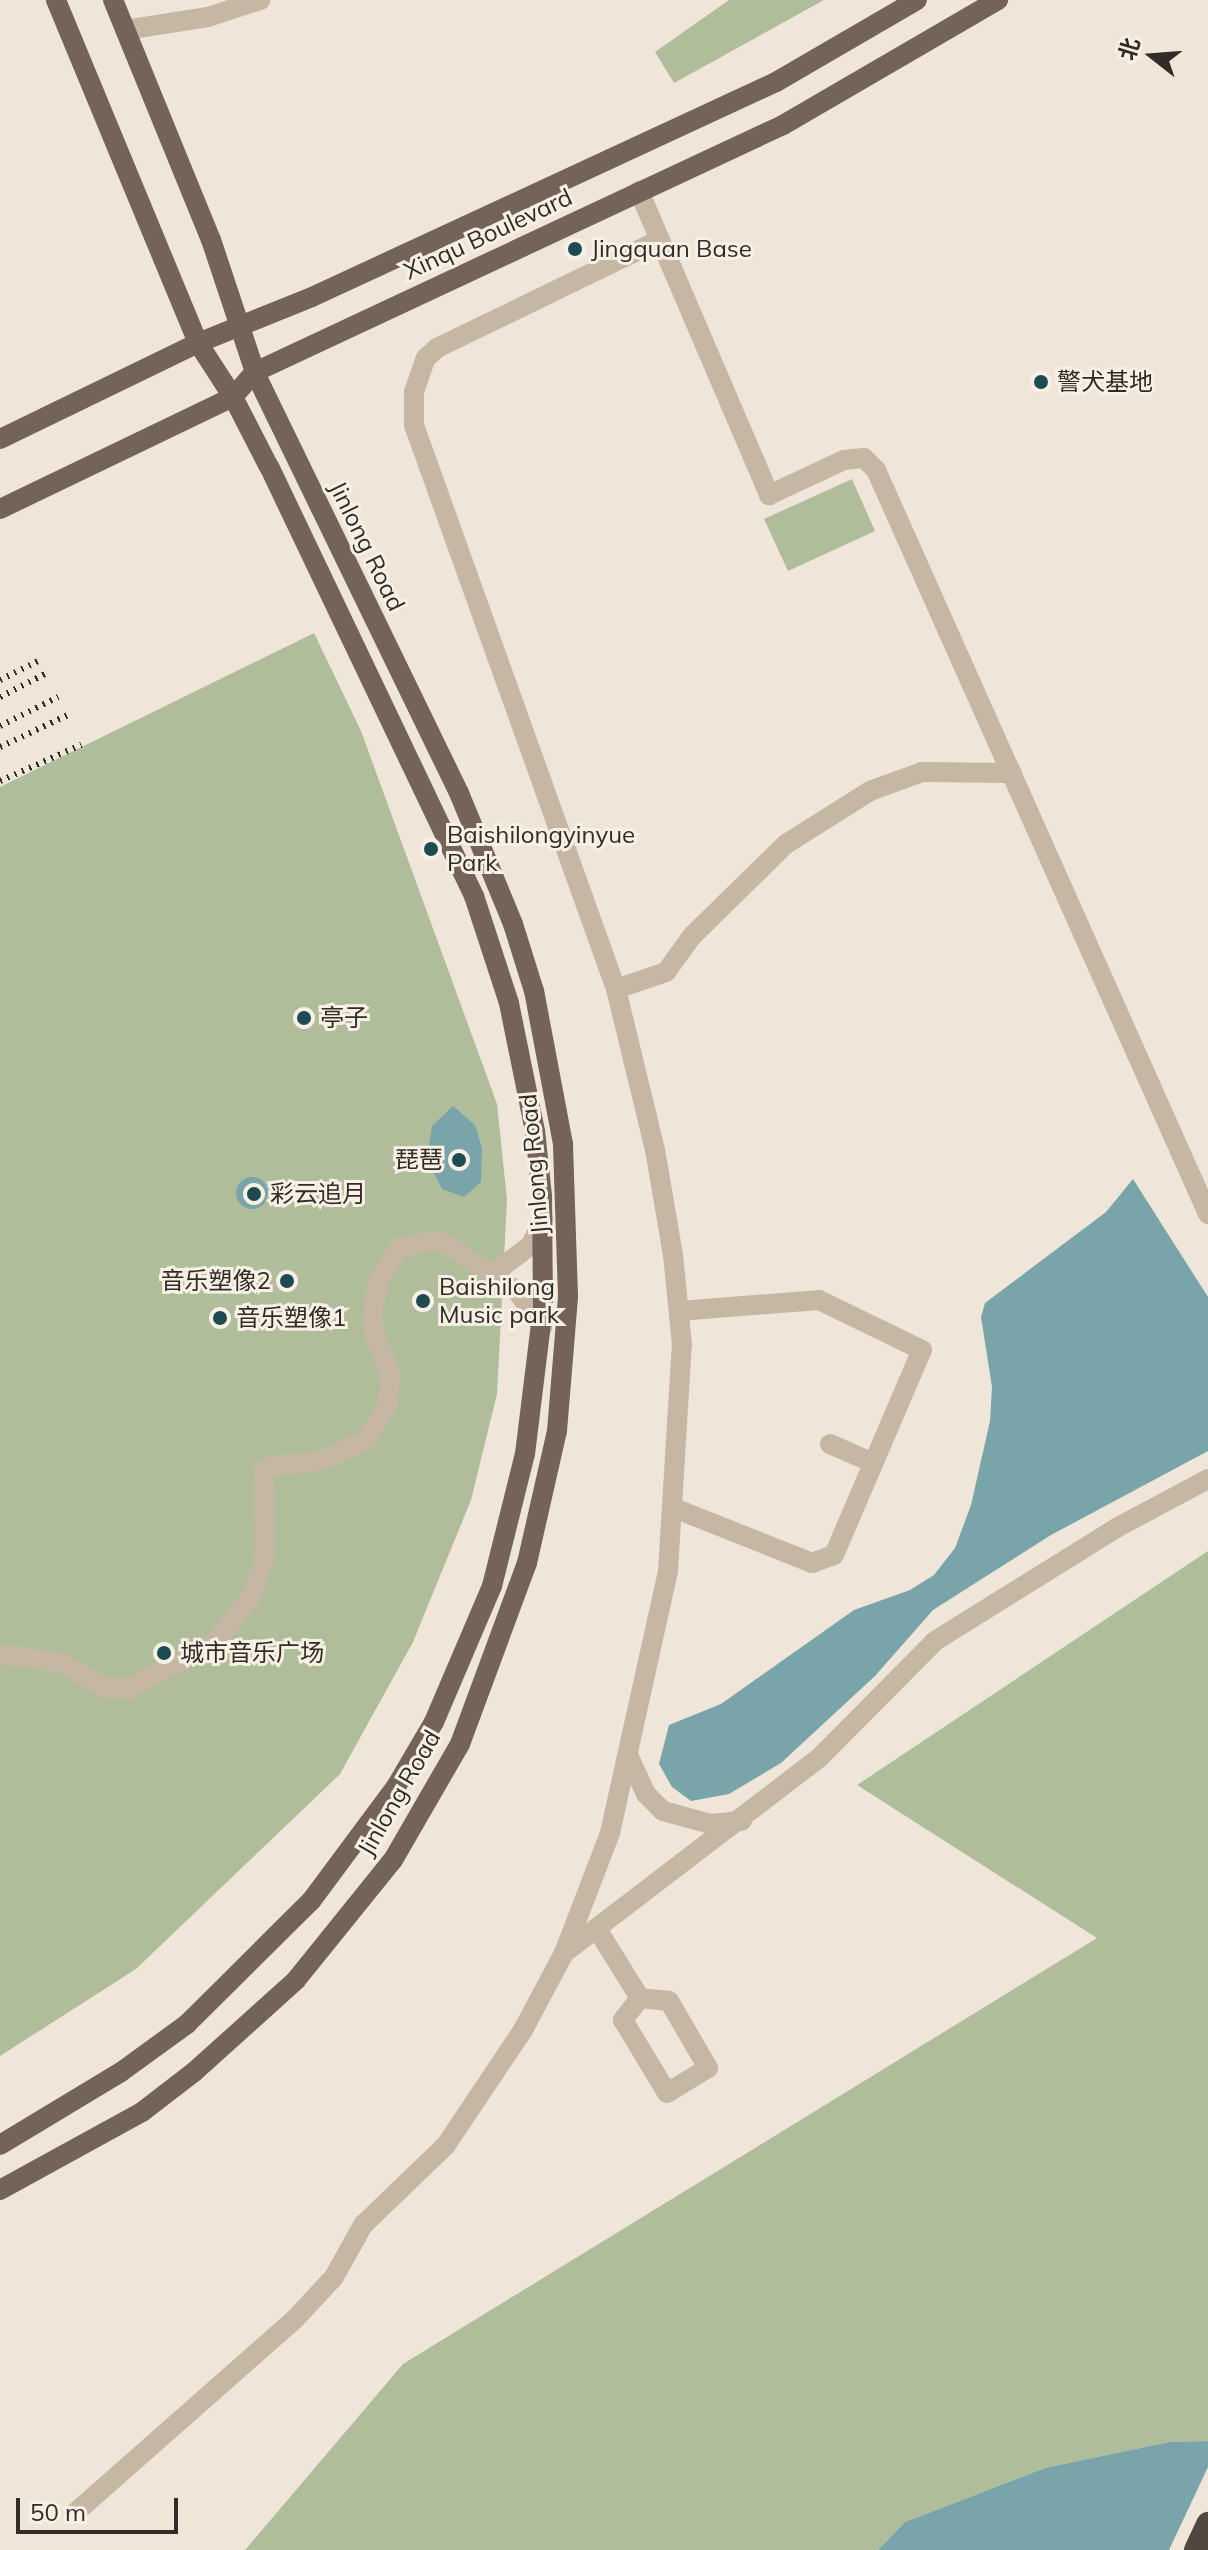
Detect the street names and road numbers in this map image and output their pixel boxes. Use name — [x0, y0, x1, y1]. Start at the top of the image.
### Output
street label: Xinqu Boulevard — [399, 182, 577, 286]
street label: Jinlong Road — [323, 476, 411, 616]
street label: Jinlong Road — [514, 1093, 554, 1235]
street label: Jinlong Road — [351, 1725, 447, 1861]

